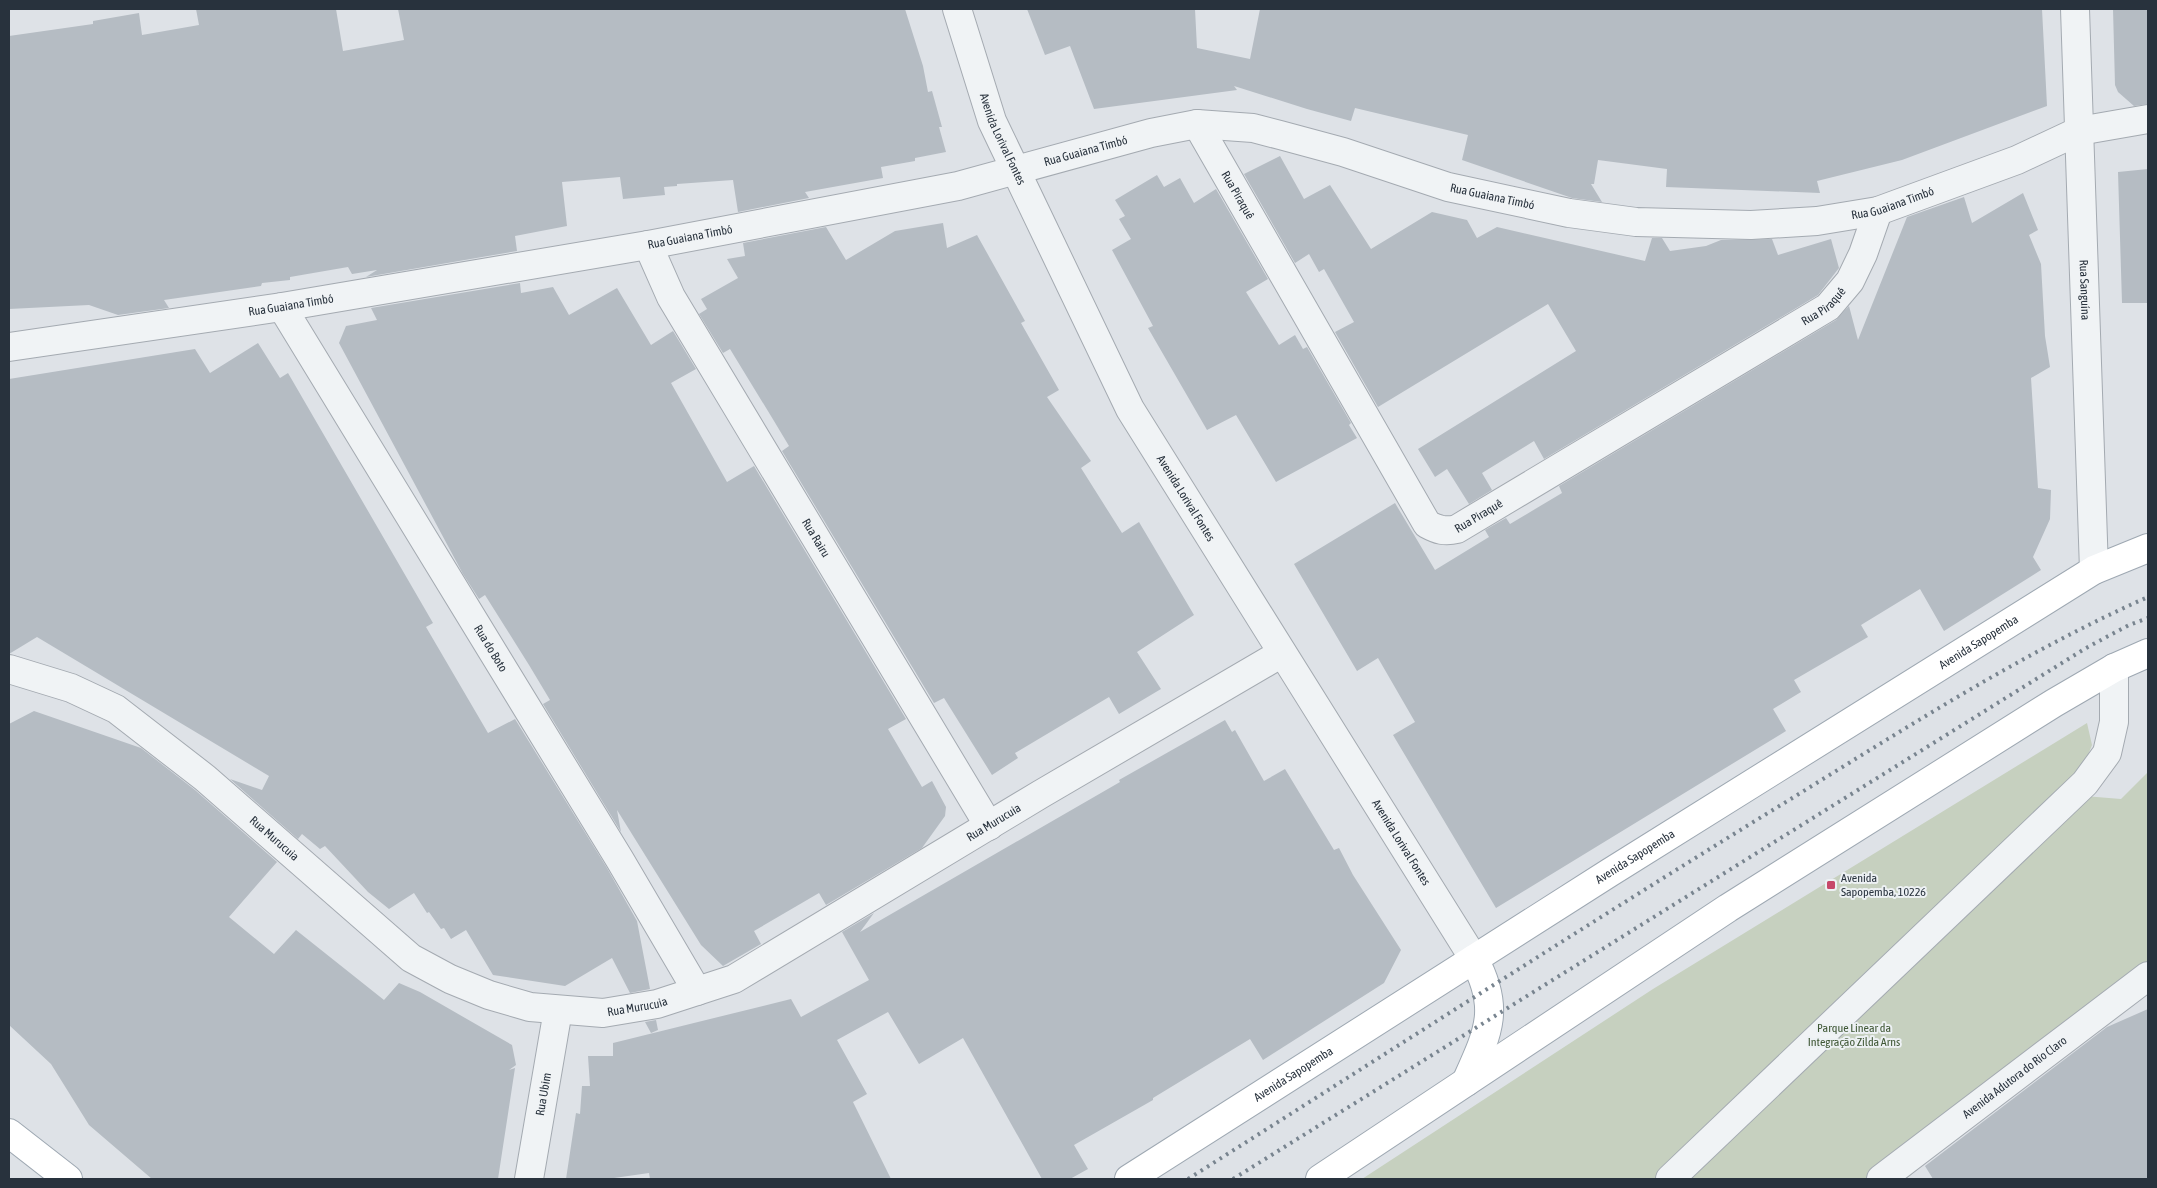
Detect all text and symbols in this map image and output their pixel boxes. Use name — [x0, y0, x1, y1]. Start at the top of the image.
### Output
street label: Avenida Lorival Fontes — [977, 92, 1029, 187]
street label: Rua Guaiana Timbó — [1042, 133, 1129, 169]
street label: Rua Piraquê — [1219, 168, 1257, 222]
street label: Rua Guaiana Timbó — [1449, 181, 1536, 212]
street label: Rua Guaiana Timbó — [1850, 184, 1936, 222]
street label: Rua Guaiana Timbó — [647, 222, 734, 252]
street label: Rua Sanguína — [2076, 259, 2093, 320]
street label: Rua Piraquê — [1799, 284, 1849, 328]
street label: Rua Guaiana Timbó — [247, 291, 335, 319]
street label: Avenida Lorival Fontes — [1154, 453, 1218, 544]
street label: Rua Piraquê — [1452, 496, 1505, 536]
street label: Rua Rairu — [799, 516, 833, 560]
street label: Avenida Sapopemba — [1936, 612, 2021, 672]
street label: Rua do Boto — [471, 622, 510, 675]
street label: Avenida Lorival Fontes — [1369, 797, 1433, 888]
street label: Rua Murucuia — [964, 801, 1023, 844]
street label: Rua Murucuia — [247, 813, 302, 864]
street label: Avenida Sapopemba — [1593, 827, 1677, 887]
place label: Avenida Sapopemba, 10226 — [1841, 871, 1926, 899]
marker: Avenida Sapopemba, 10226 — [1825, 879, 1837, 891]
street label: Rua Murucuia — [606, 994, 669, 1019]
park label: Parque Linear da Integração Zilda Arns — [1808, 1021, 1900, 1049]
street label: Avenida Adutora do Rio Claro — [1960, 1033, 2070, 1121]
street label: Avenida Sapopemba — [1251, 1044, 1335, 1104]
street label: Rua Ubim — [533, 1072, 554, 1117]

